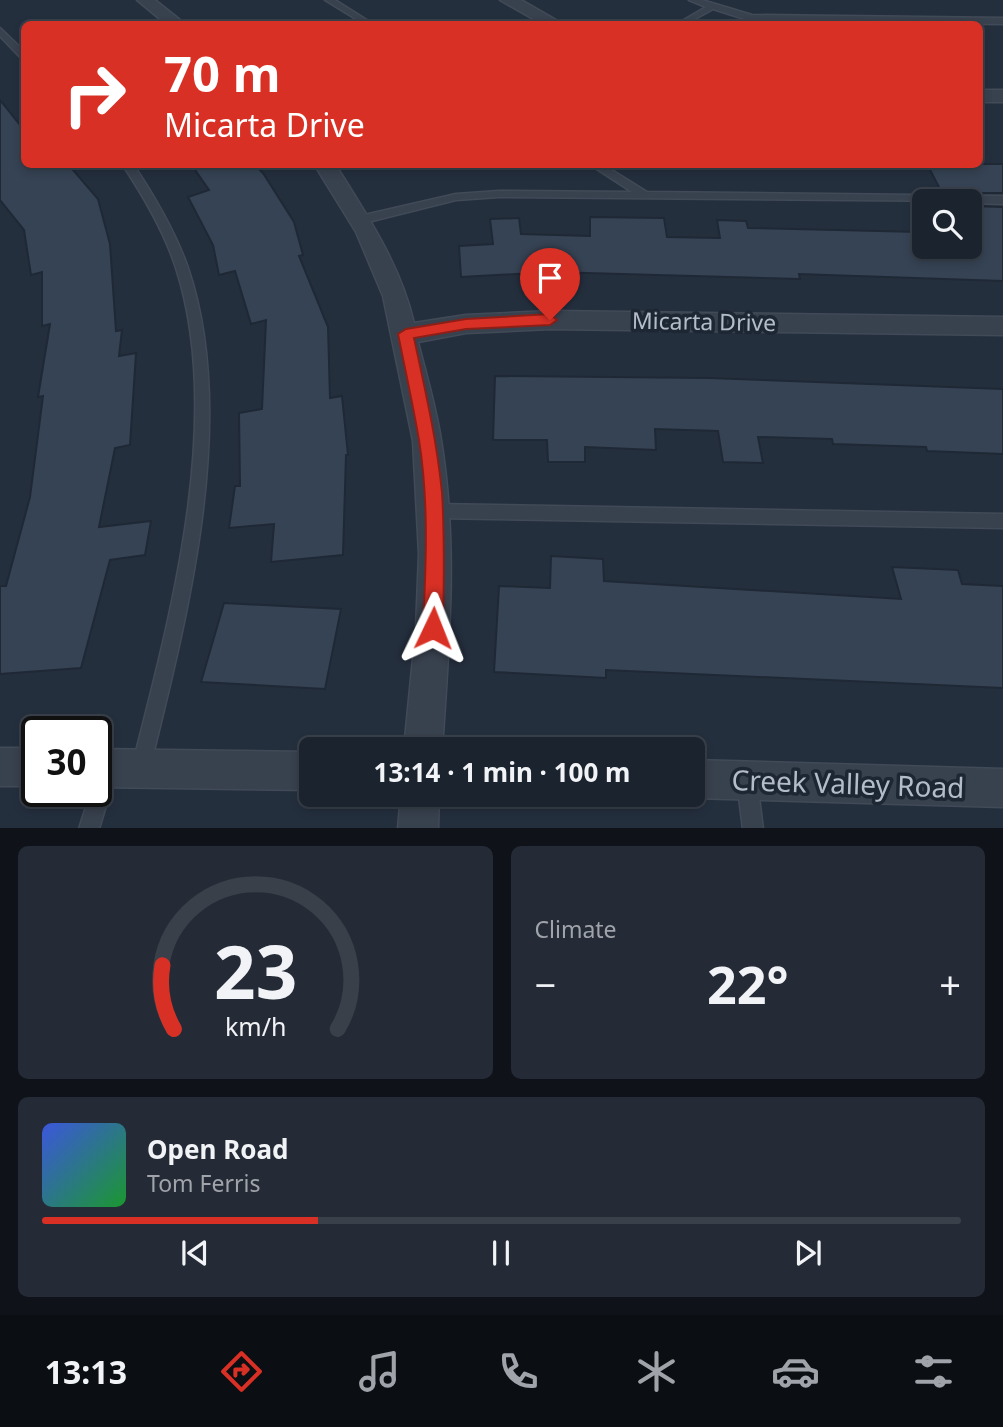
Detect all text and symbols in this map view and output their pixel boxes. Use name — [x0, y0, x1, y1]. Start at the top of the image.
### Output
text: 70 m — [164, 40, 281, 106]
icon: right — [49, 49, 140, 140]
text: Micarta Drive — [164, 103, 365, 146]
map controls — [912, 189, 982, 259]
button: search — [912, 189, 982, 259]
pin — [520, 248, 580, 320]
icon: arrive — [531, 259, 569, 297]
street label: Micarta Drive — [632, 304, 776, 338]
position arrow — [396, 591, 470, 665]
speed limit sign: 30 — [21, 716, 112, 807]
text: 13:14 · 1 min · 100 m — [374, 754, 630, 790]
street label: Creek Valley Road — [731, 760, 965, 806]
text: Climate — [535, 913, 617, 945]
text: 23 — [214, 921, 297, 1020]
text: 22° — [707, 948, 789, 1019]
text: − — [535, 958, 556, 1010]
text: + — [939, 958, 961, 1010]
text: km/h — [224, 1008, 286, 1042]
text: Open Road — [147, 1131, 289, 1167]
text: Tom Ferris — [147, 1167, 260, 1199]
icon: previous — [176, 1234, 214, 1272]
icon: pause — [482, 1234, 520, 1272]
icon: next — [789, 1234, 827, 1272]
icon: directions — [217, 1347, 266, 1396]
icon: music — [355, 1347, 404, 1396]
icon: phone — [494, 1347, 543, 1396]
icon: climate — [632, 1347, 681, 1396]
icon: car — [771, 1347, 820, 1396]
icon: filters — [909, 1347, 958, 1396]
text: 13:13 — [45, 1350, 127, 1393]

